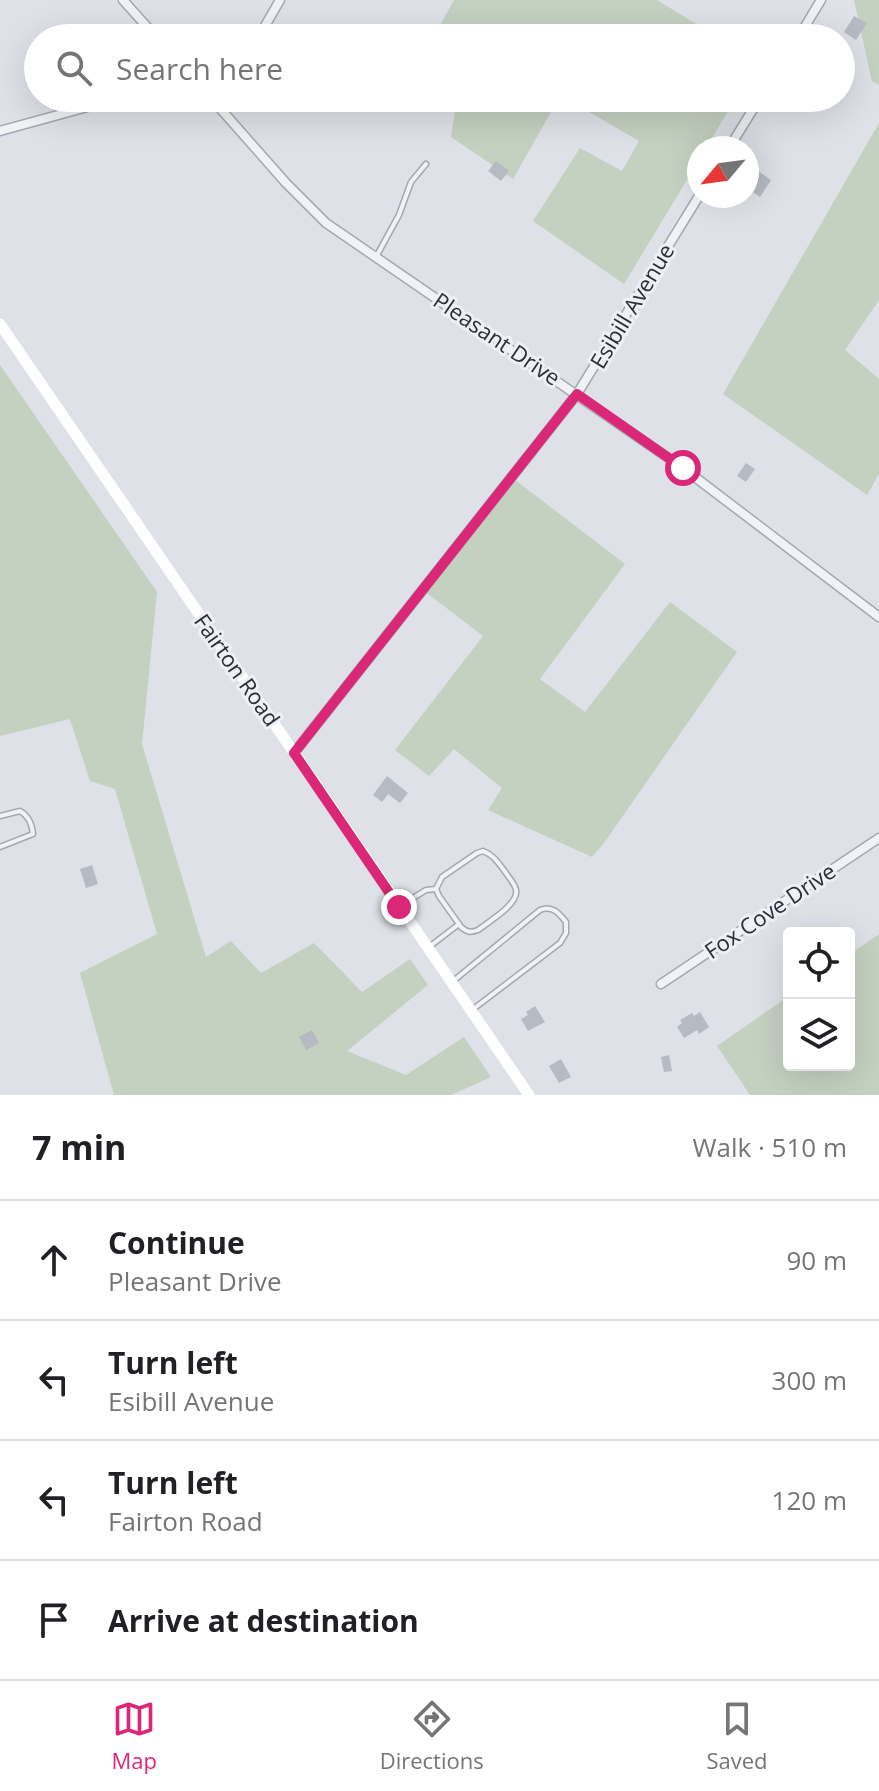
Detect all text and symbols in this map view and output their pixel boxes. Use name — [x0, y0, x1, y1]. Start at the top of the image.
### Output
search box — [24, 24, 855, 112]
icon: search — [52, 46, 96, 90]
text: Search here — [116, 48, 283, 89]
north arrow — [687, 136, 759, 208]
street label: Esibill Avenue — [582, 237, 680, 374]
street label: Pleasant Drive — [428, 285, 567, 392]
route start — [665, 450, 701, 486]
street label: Fairton Road — [188, 607, 288, 732]
street label: Fox Cove Drive — [698, 855, 841, 965]
route end — [381, 889, 417, 925]
map controls — [783, 927, 855, 1071]
button: locate — [783, 927, 855, 999]
button: layers — [783, 999, 855, 1071]
text: 7 min — [32, 1124, 126, 1170]
text: Walk · 510 m — [693, 1129, 847, 1165]
text: Continue — [108, 1222, 245, 1263]
icon: ahead — [32, 1238, 76, 1282]
text: 90 m — [786, 1242, 847, 1278]
text: Pleasant Drive — [108, 1263, 282, 1299]
text: Turn left — [108, 1342, 238, 1383]
icon: left — [32, 1358, 76, 1402]
text: 300 m — [772, 1362, 847, 1398]
text: Esibill Avenue — [108, 1383, 274, 1419]
text: Turn left — [108, 1462, 238, 1503]
icon: left — [32, 1478, 76, 1522]
text: 120 m — [772, 1482, 847, 1518]
text: Fairton Road — [108, 1503, 263, 1539]
icon: arrive — [32, 1598, 76, 1642]
text: Arrive at destination — [108, 1600, 419, 1641]
tab: Map — [111, 1697, 157, 1775]
tab: Directions — [380, 1697, 484, 1775]
tab: Saved — [706, 1697, 768, 1775]

